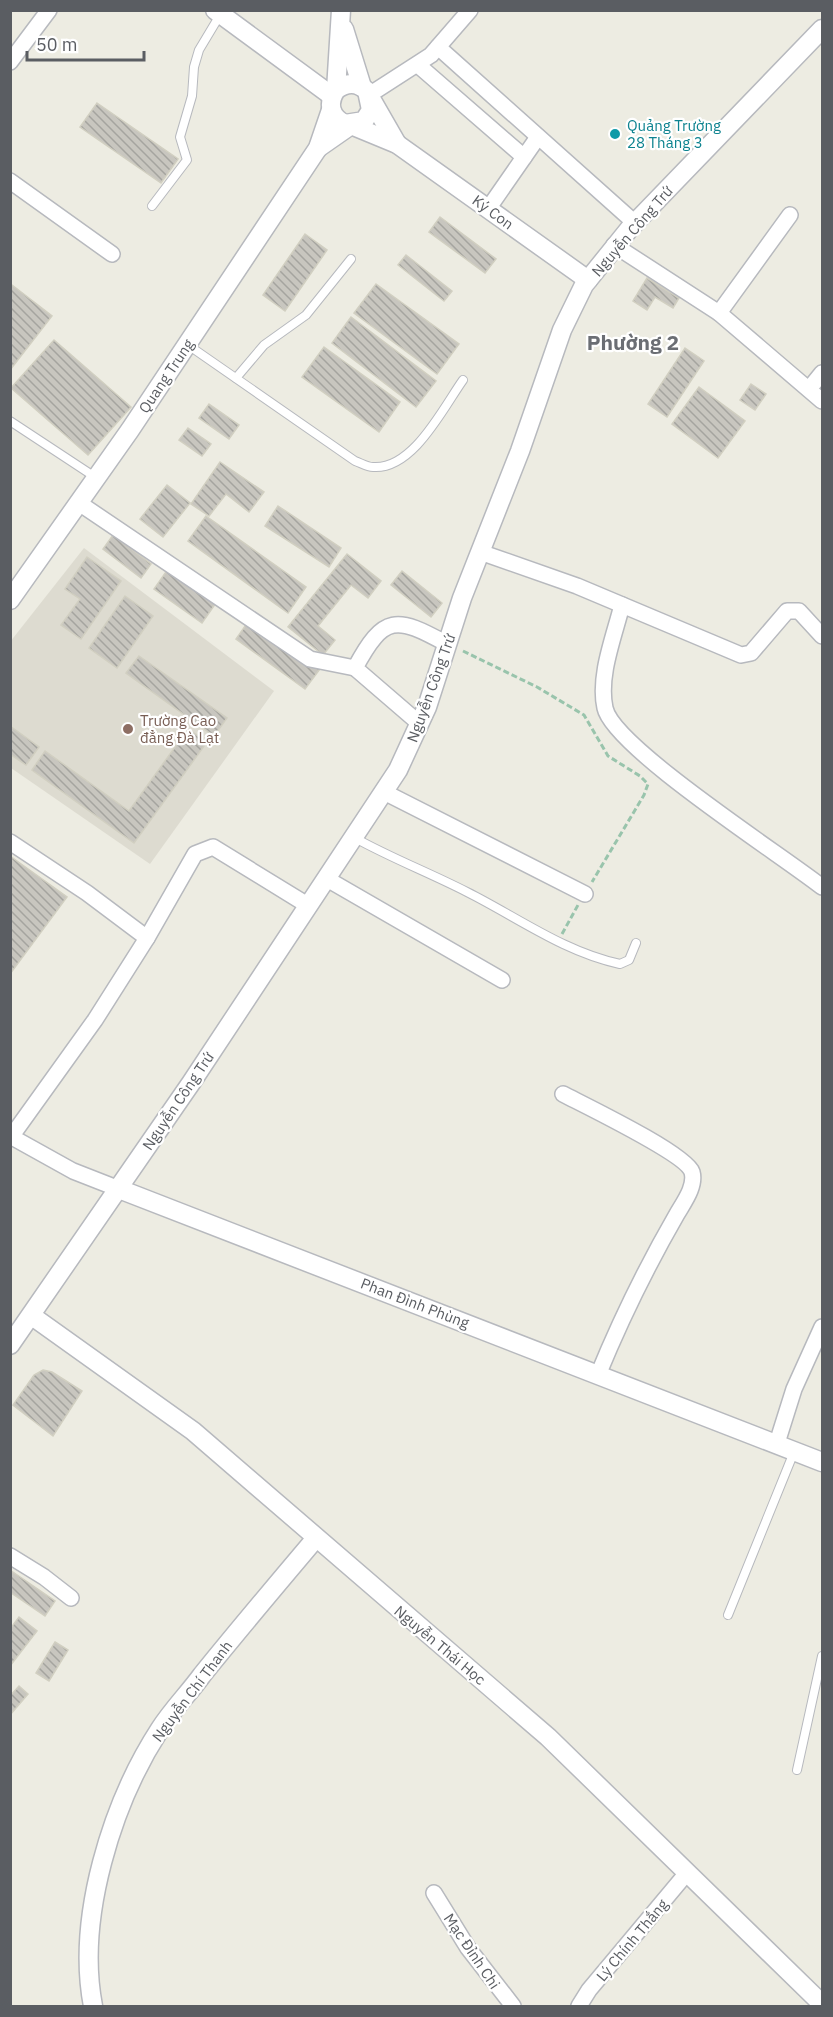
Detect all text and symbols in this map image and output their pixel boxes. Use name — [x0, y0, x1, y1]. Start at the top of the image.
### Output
scale bar — [27, 24, 144, 62]
text: 50 m — [36, 33, 78, 56]
place label: Quảng Trường 28 Tháng 3 — [627, 116, 721, 152]
marker: Quảng Trường 28 Tháng 3 — [608, 127, 622, 141]
street label: Nguyễn Công Trứ — [587, 181, 677, 280]
street label: Ký Con — [469, 191, 517, 233]
district label: Phường 2 — [587, 328, 679, 356]
street label: Quang Trung — [134, 335, 198, 417]
street label: Nguyễn Công Trứ — [403, 631, 460, 745]
place label: Trường Cao đẳng Đà Lạt — [140, 711, 219, 747]
marker: Trường Cao đẳng Đà Lạt — [121, 722, 135, 736]
street label: Nguyễn Công Trứ — [138, 1048, 218, 1154]
street label: Phan Đình Phùng — [358, 1274, 472, 1332]
street label: Nguyễn Thái Học — [390, 1601, 490, 1689]
street label: Nguyễn Chí Thanh — [148, 1637, 236, 1745]
street label: Lý Chính Thắng — [592, 1895, 672, 1985]
street label: Mạc Đỉnh Chi — [440, 1909, 504, 1993]

